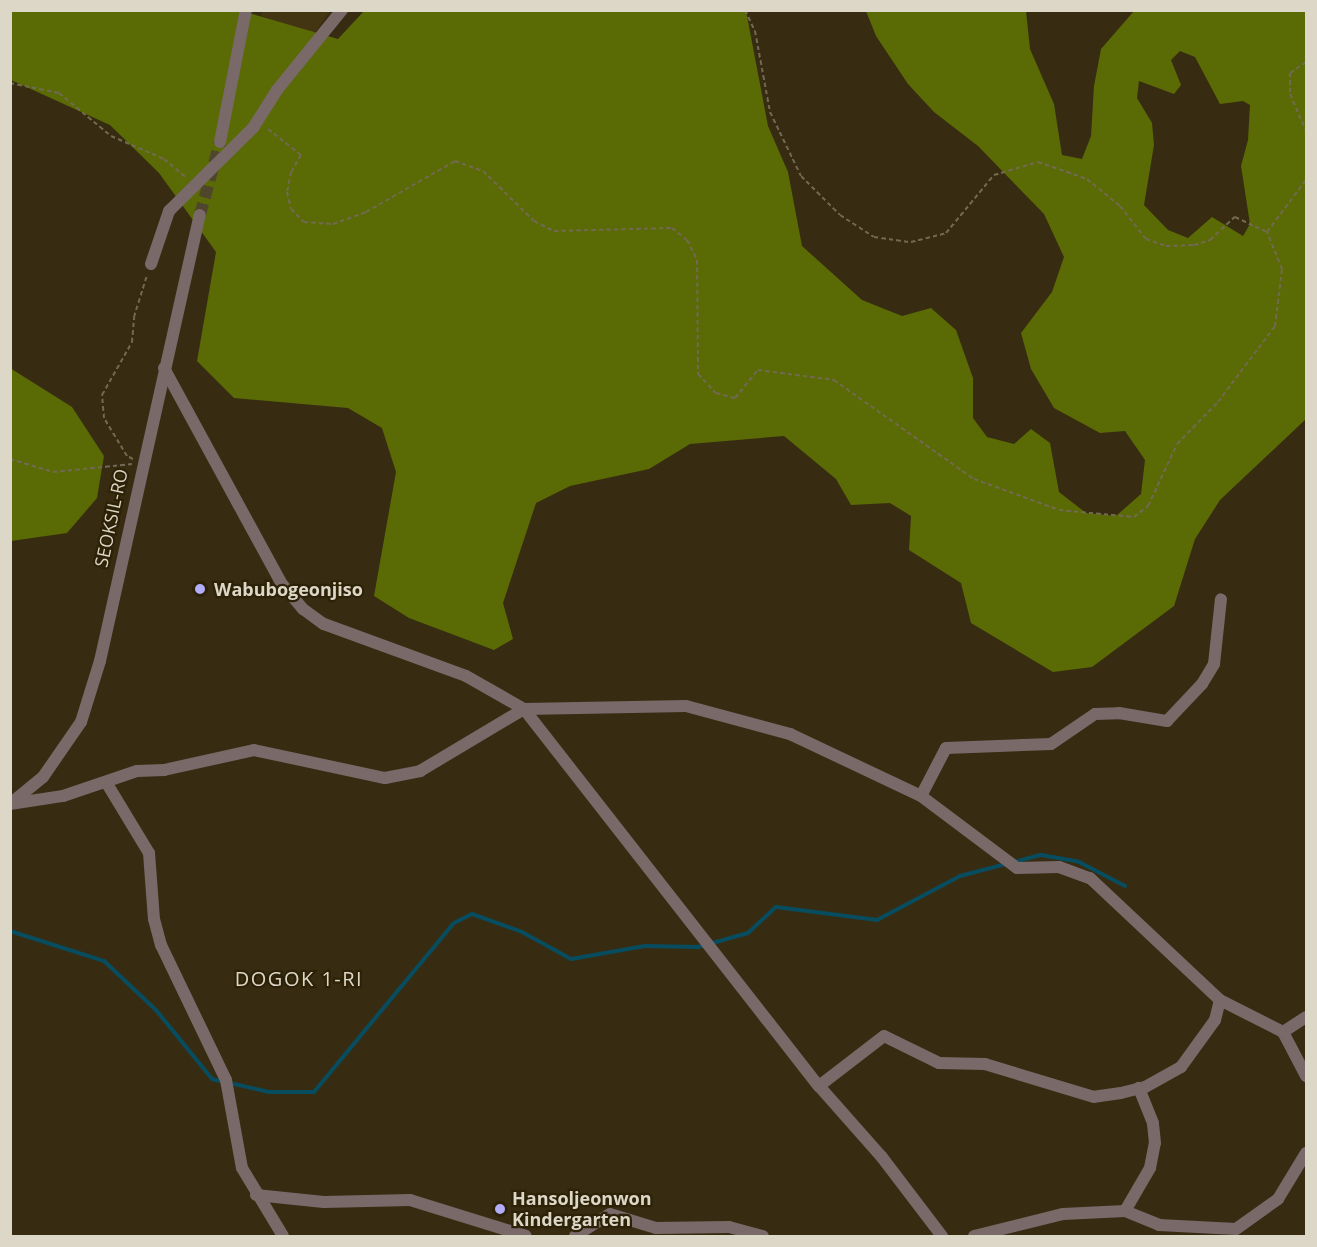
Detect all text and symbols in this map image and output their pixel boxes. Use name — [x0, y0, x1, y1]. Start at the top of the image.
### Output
street label: SEOKSIL-RO — [90, 467, 132, 569]
place label: Wabubogeonjiso — [214, 578, 363, 600]
marker: Wabubogeonjiso — [191, 580, 209, 598]
district label: DOGOK 1-RI — [235, 966, 363, 990]
place label: Hansoljeonwon Kindergarten — [512, 1188, 652, 1230]
marker: Hansoljeonwon Kindergarten — [493, 1202, 507, 1216]

